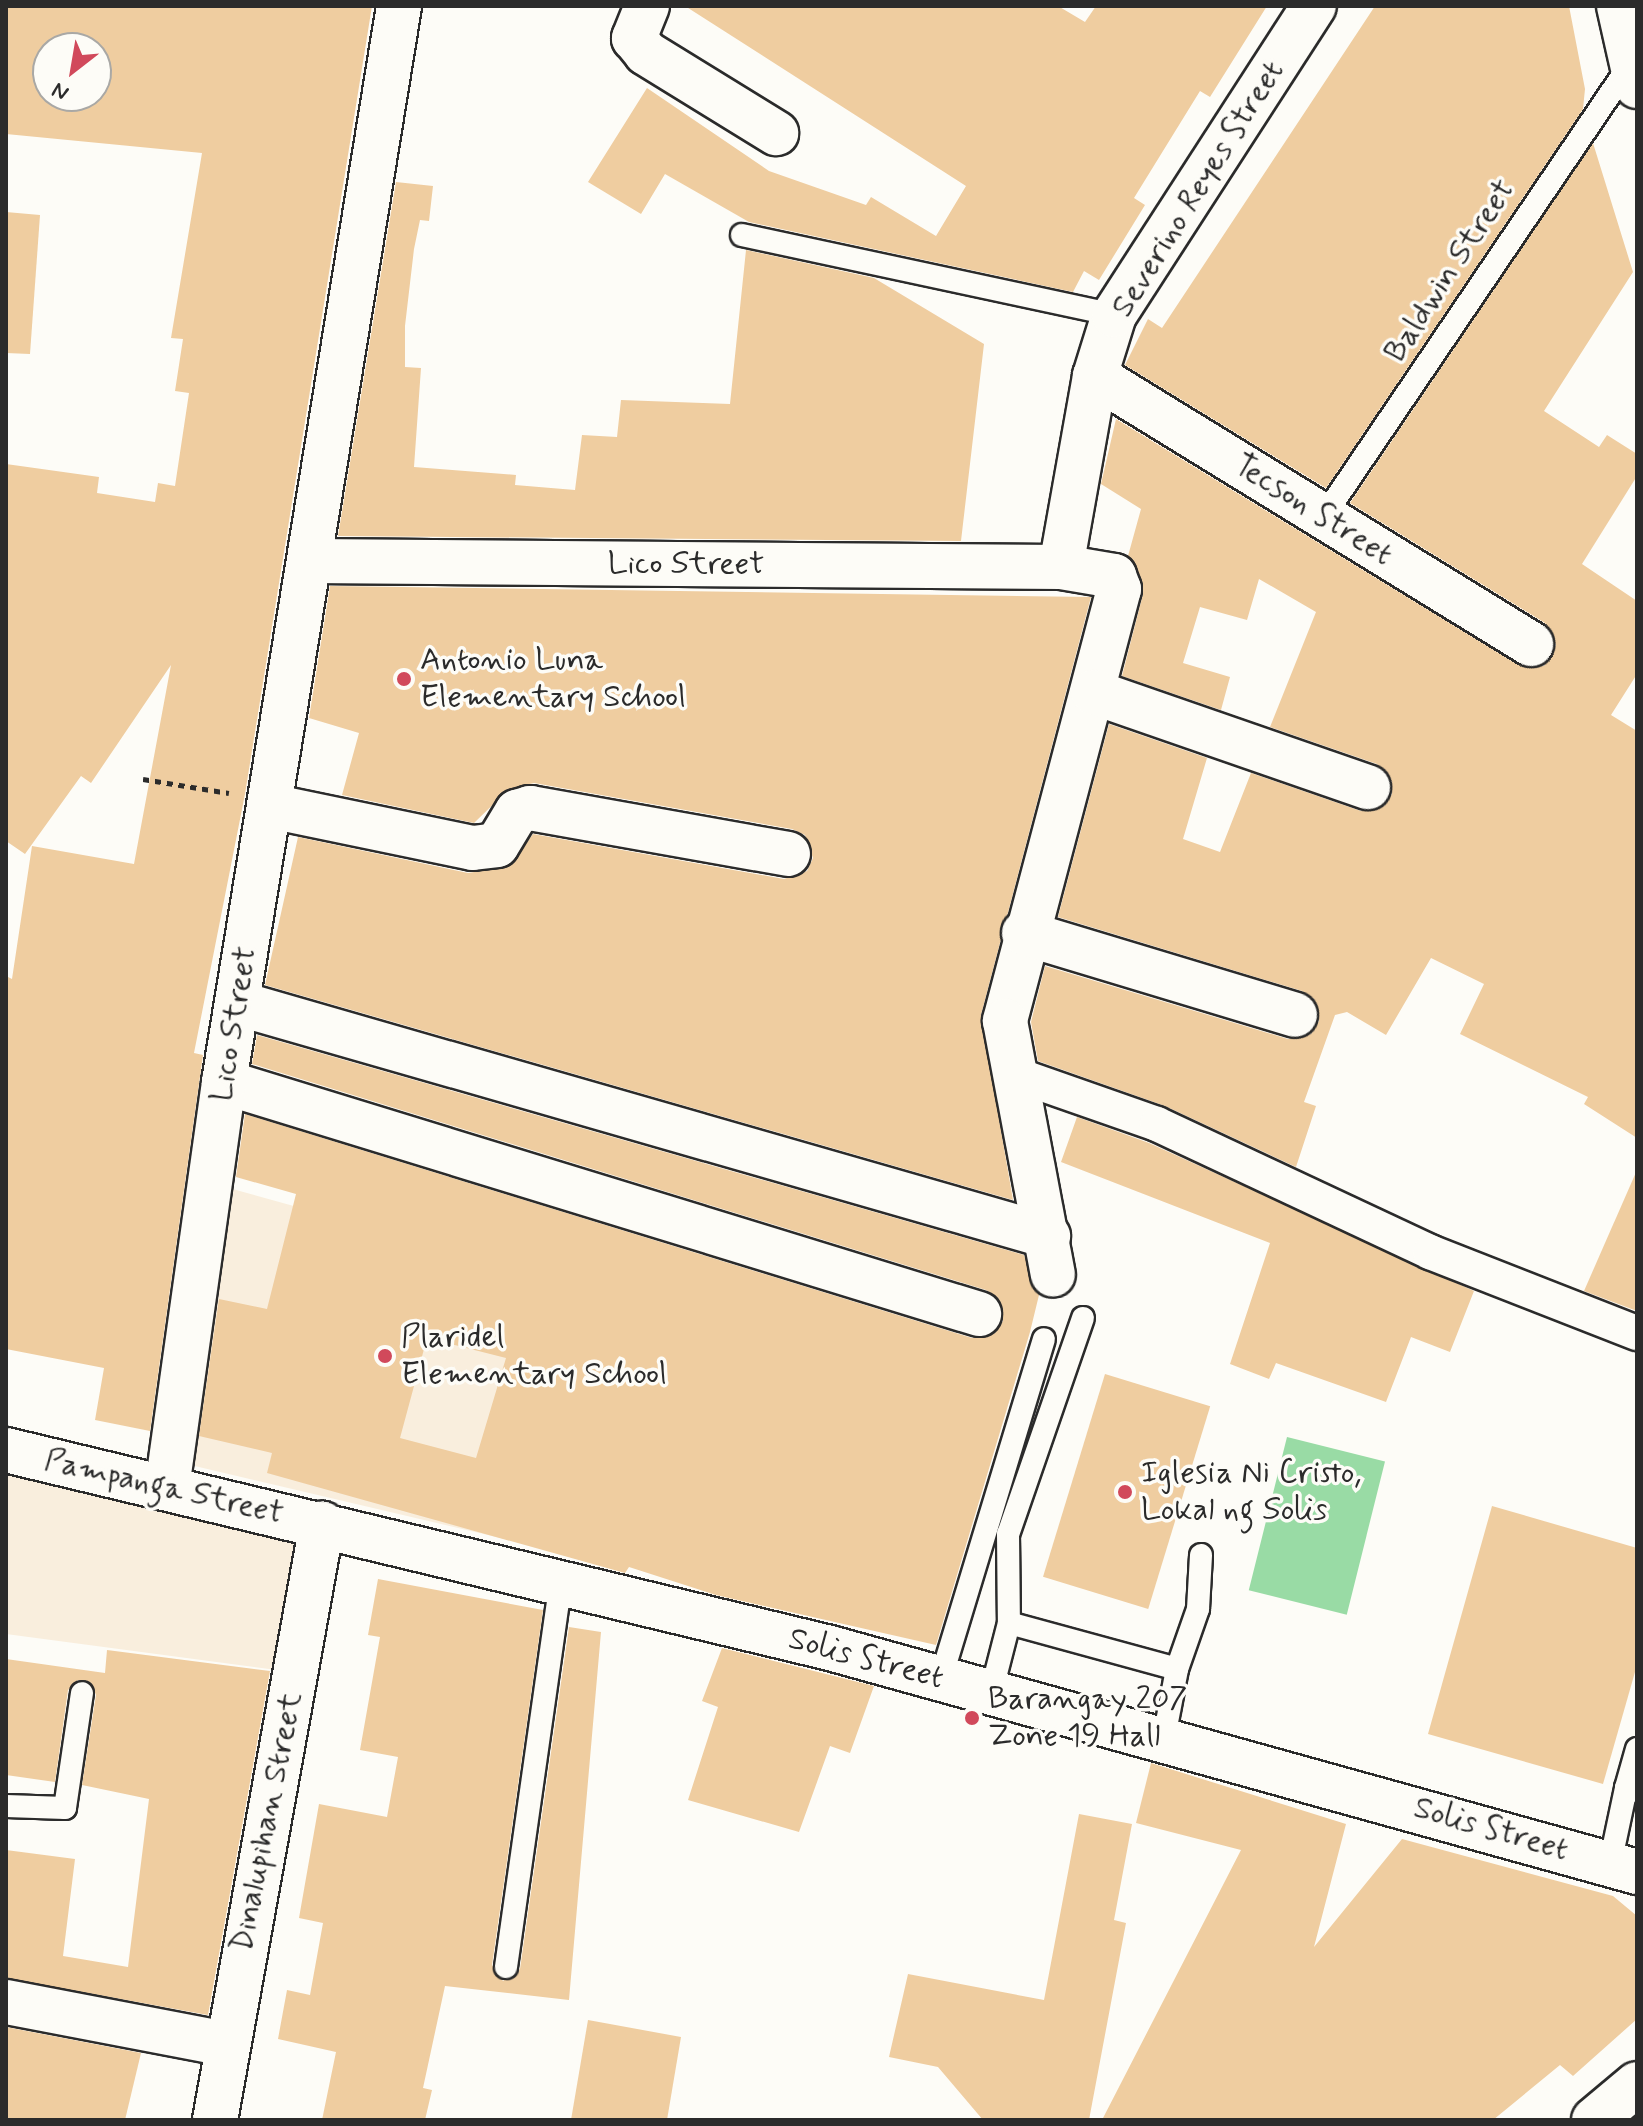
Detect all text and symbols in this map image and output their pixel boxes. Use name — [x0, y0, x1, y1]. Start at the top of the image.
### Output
north arrow — [32, 32, 112, 112]
street label: Severino Reyes Street — [1102, 51, 1294, 327]
text: N — [47, 75, 74, 107]
street label: Baldwin Street — [1377, 173, 1523, 369]
street label: Tecson Street — [1224, 445, 1402, 575]
street label: Lico Street — [609, 545, 763, 583]
place label: Antonio Luna Elementary School — [420, 642, 686, 717]
marker: Antonio Luna Elementary School — [395, 670, 413, 688]
street label: Lico Street — [203, 944, 265, 1104]
place label: Plaridel Elementary School — [401, 1319, 667, 1394]
marker: Plaridel Elementary School — [376, 1347, 394, 1365]
street label: Pampanga Street — [42, 1441, 286, 1533]
place label: Iglesia Ni Cristo, Lokal ng Solis — [1141, 1455, 1363, 1530]
marker: Iglesia Ni Cristo, Lokal ng Solis — [1116, 1483, 1134, 1501]
street label: Solis Street — [782, 1619, 950, 1699]
place label: Barangay 207 Zone 19 Hall — [988, 1681, 1187, 1756]
street label: Dinalupihan Street — [223, 1689, 311, 1955]
marker: Barangay 207 Zone 19 Hall — [963, 1709, 981, 1727]
street label: Solis Street — [1407, 1788, 1575, 1870]

